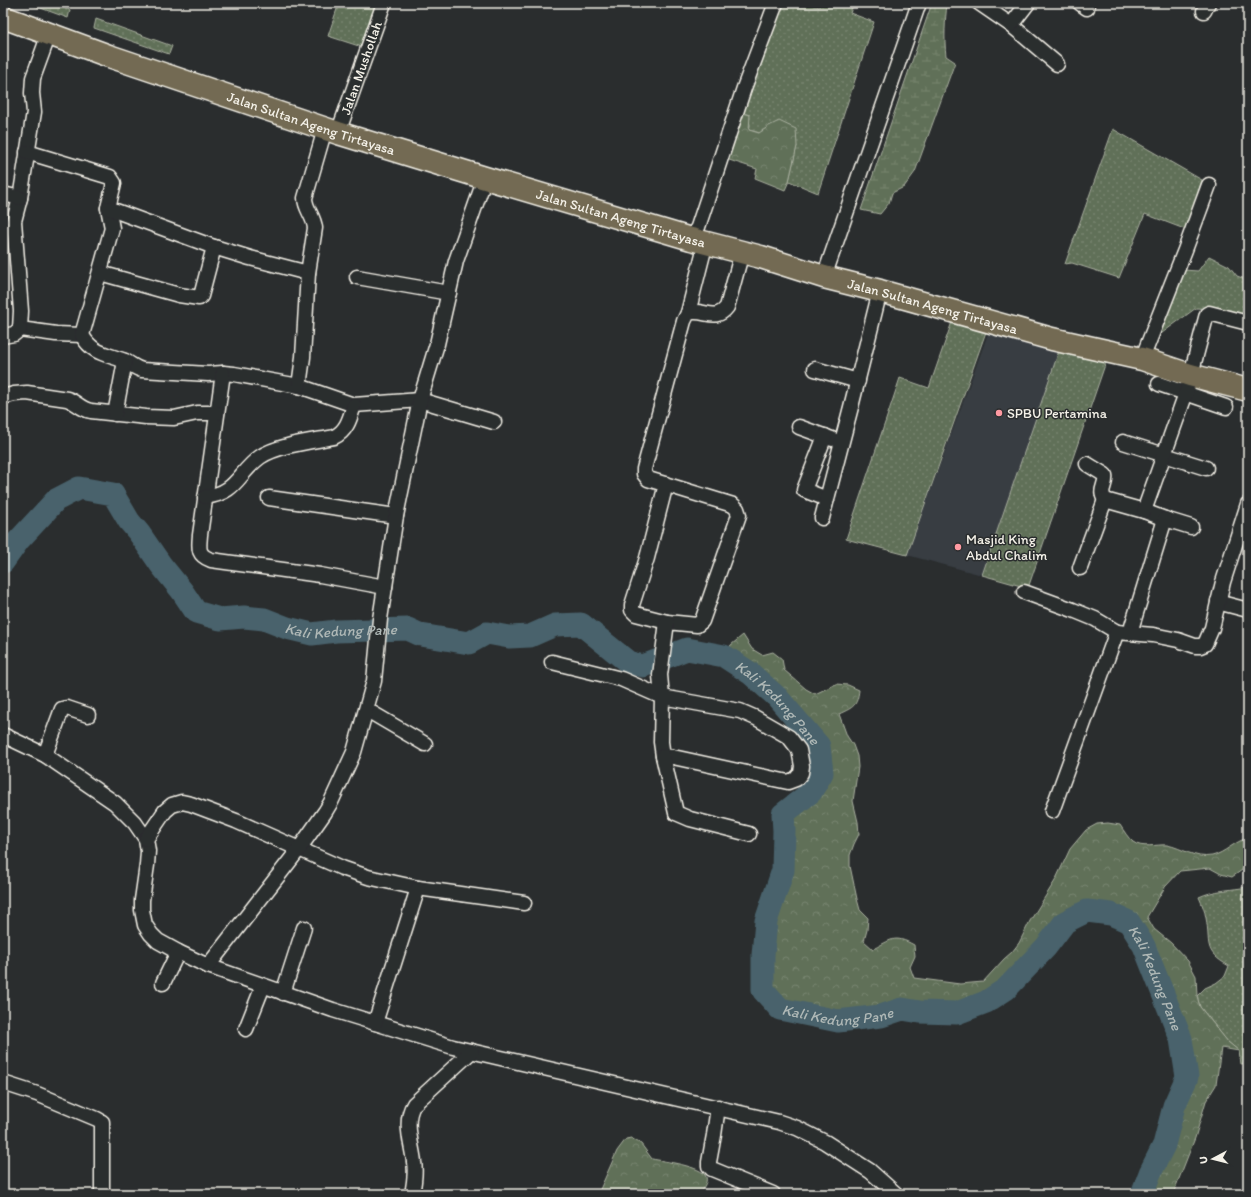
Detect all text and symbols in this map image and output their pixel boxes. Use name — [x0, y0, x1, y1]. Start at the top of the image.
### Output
street label: Jalan Mushollah — [337, 19, 386, 117]
street label: Jalan Sultan Ageng Tirtayasa — [225, 88, 398, 159]
street label: Jalan Sultan Ageng Tirtayasa — [534, 186, 708, 252]
street label: Jalan Sultan Ageng Tirtayasa — [846, 275, 1020, 338]
place label: SPBU Pertamina — [1007, 405, 1108, 422]
marker: SPBU Pertamina — [994, 408, 1004, 418]
place label: Masjid King Abdul Chalim — [966, 531, 1048, 564]
marker: Masjid King Abdul Chalim — [953, 542, 963, 552]
water label: Kali Kedung Pane — [283, 619, 398, 643]
water label: Kali Kedung Pane — [732, 657, 824, 749]
water label: Kali Kedung Pane — [1124, 922, 1186, 1034]
water label: Kali Kedung Pane — [780, 1001, 896, 1030]
north arrow — [1193, 1139, 1233, 1179]
text: U — [1197, 1156, 1210, 1165]

